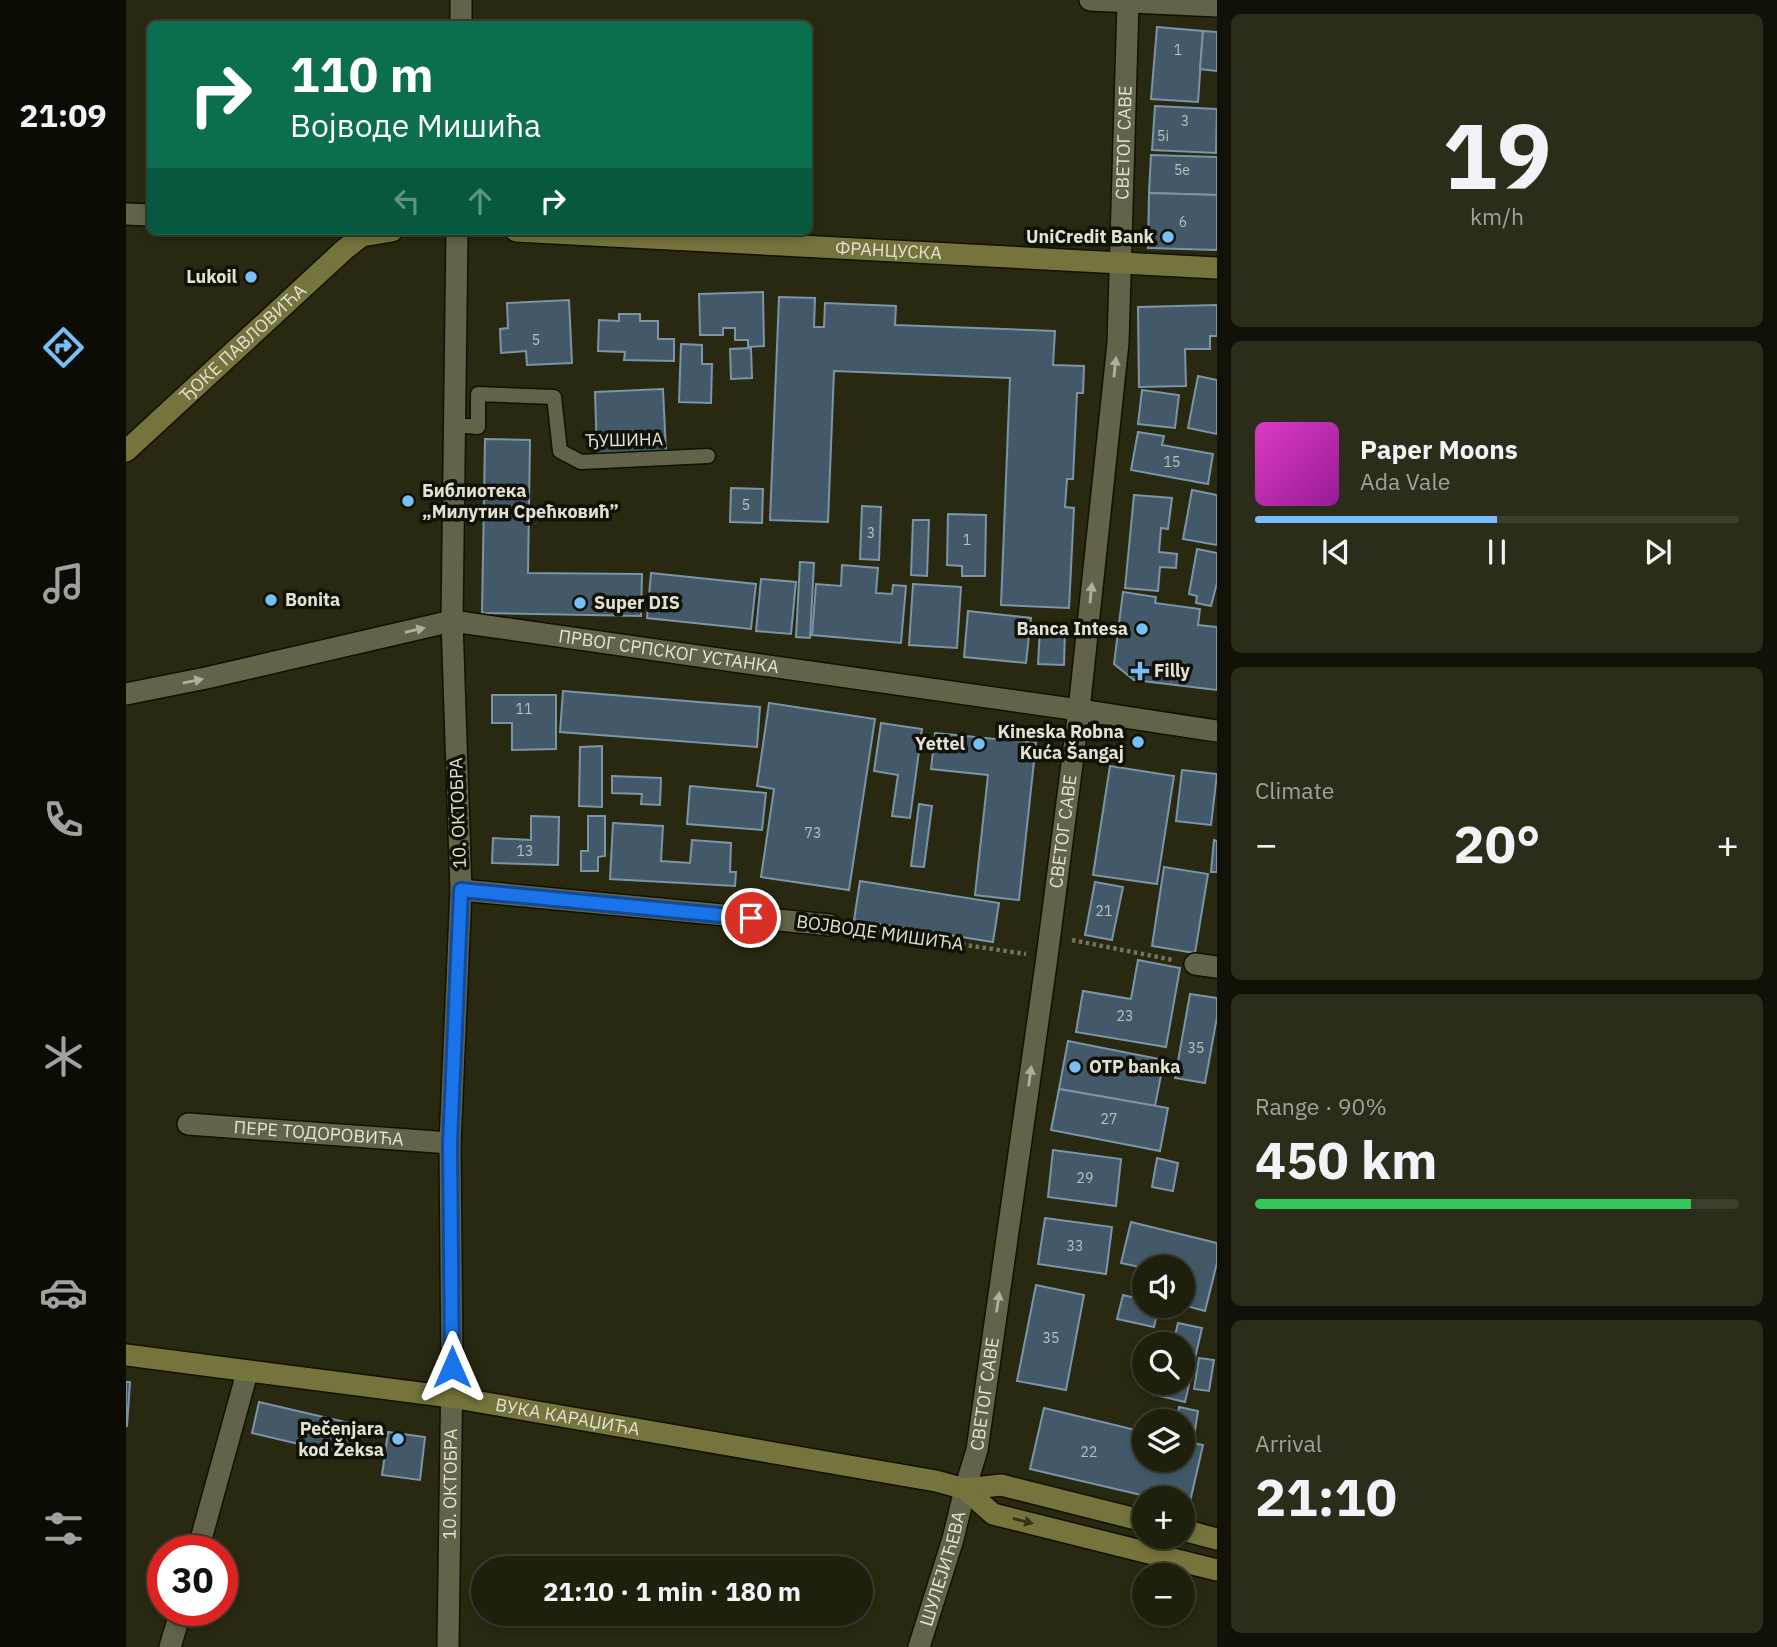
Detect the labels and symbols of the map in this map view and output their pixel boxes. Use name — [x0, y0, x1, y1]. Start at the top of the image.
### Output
house number: 1 — [1174, 41, 1182, 59]
street label: СВЕТОГ САВЕ — [1110, 85, 1137, 200]
house number: 3 — [1181, 112, 1189, 130]
house number: 5i — [1157, 127, 1169, 145]
house number: 5e — [1174, 161, 1190, 179]
house number: 6 — [1179, 213, 1187, 231]
place label: UniCredit Bank — [1026, 225, 1155, 248]
marker: UniCredit Bank — [1160, 229, 1176, 245]
street label: ФРАНЦУСКА — [835, 236, 943, 264]
place label: Lukoil — [186, 265, 238, 288]
marker: Lukoil — [243, 269, 259, 285]
street label: ЂОКЕ ПАВЛОВИЋА — [174, 278, 311, 407]
house number: 5 — [532, 331, 540, 349]
one-way arrow — [1110, 356, 1121, 378]
street label: ЂУШИНА — [585, 427, 664, 452]
house number: 15 — [1164, 453, 1180, 471]
place label: Библиотека „Милутин Срећковић” — [422, 479, 619, 523]
marker: Библиотека „Милутин Срећковић” — [400, 493, 416, 509]
house number: 5 — [742, 496, 750, 514]
house number: 3 — [867, 524, 875, 542]
house number: 1 — [963, 531, 971, 549]
one-way arrow — [1086, 582, 1097, 604]
place label: Bonita — [285, 588, 340, 611]
place label: Super DIS — [594, 591, 680, 614]
marker: Bonita — [263, 592, 279, 608]
marker: Super DIS — [572, 595, 588, 611]
place label: Banca Intesa — [1016, 617, 1128, 640]
marker: Banca Intesa — [1134, 621, 1150, 637]
one-way arrow — [404, 624, 426, 635]
street label: ПРВОГ СРПСКОГ УСТАНКА — [557, 624, 781, 678]
place label: Filly — [1154, 659, 1190, 682]
marker: Filly — [1132, 663, 1148, 679]
one-way arrow — [182, 675, 204, 686]
house number: 11 — [516, 700, 532, 718]
place label: Kineska Robna Kuća Šangaj — [998, 720, 1124, 764]
place label: Yettel — [915, 732, 966, 755]
marker: Kineska Robna Kuća Šangaj — [1130, 734, 1146, 750]
marker: Yettel — [971, 736, 987, 752]
street label: 10. ОКТОБРА — [444, 757, 471, 869]
street label: СВЕТОГ САВЕ — [1044, 773, 1082, 890]
house number: 73 — [805, 824, 821, 842]
house number: 13 — [517, 842, 533, 860]
pin — [721, 888, 781, 948]
house number: 21 — [1096, 902, 1112, 920]
street label: ВОЈВОДЕ МИШИЋА — [795, 909, 966, 956]
house number: 23 — [1117, 1007, 1133, 1025]
house number: 35 — [1188, 1039, 1204, 1057]
place label: OTP banka — [1089, 1055, 1181, 1078]
marker: OTP banka — [1067, 1059, 1083, 1075]
one-way arrow — [1025, 1065, 1036, 1087]
house number: 27 — [1101, 1110, 1117, 1128]
street label: ПЕРЕ ТОДОРОВИЋА — [233, 1115, 405, 1151]
house number: 29 — [1077, 1169, 1093, 1187]
house number: 33 — [1067, 1237, 1083, 1255]
one-way arrow — [993, 1291, 1004, 1313]
house number: 35 — [1043, 1329, 1059, 1347]
position arrow — [415, 1330, 489, 1404]
street label: СВЕТОГ САВЕ — [965, 1336, 1004, 1452]
street label: ВУКА КАРАЏИЋА — [494, 1393, 642, 1441]
place label: Pečenjara kod Žeksa — [298, 1417, 384, 1461]
street label: 10. ОКТОБРА — [438, 1428, 462, 1540]
marker: Pečenjara kod Žeksa — [390, 1431, 406, 1447]
house number: 22 — [1081, 1443, 1097, 1461]
street label: ШУЛЕЈИЋЕВА — [914, 1508, 970, 1629]
one-way arrow — [1012, 1516, 1034, 1527]
speed limit sign: 30 — [147, 1535, 238, 1626]

